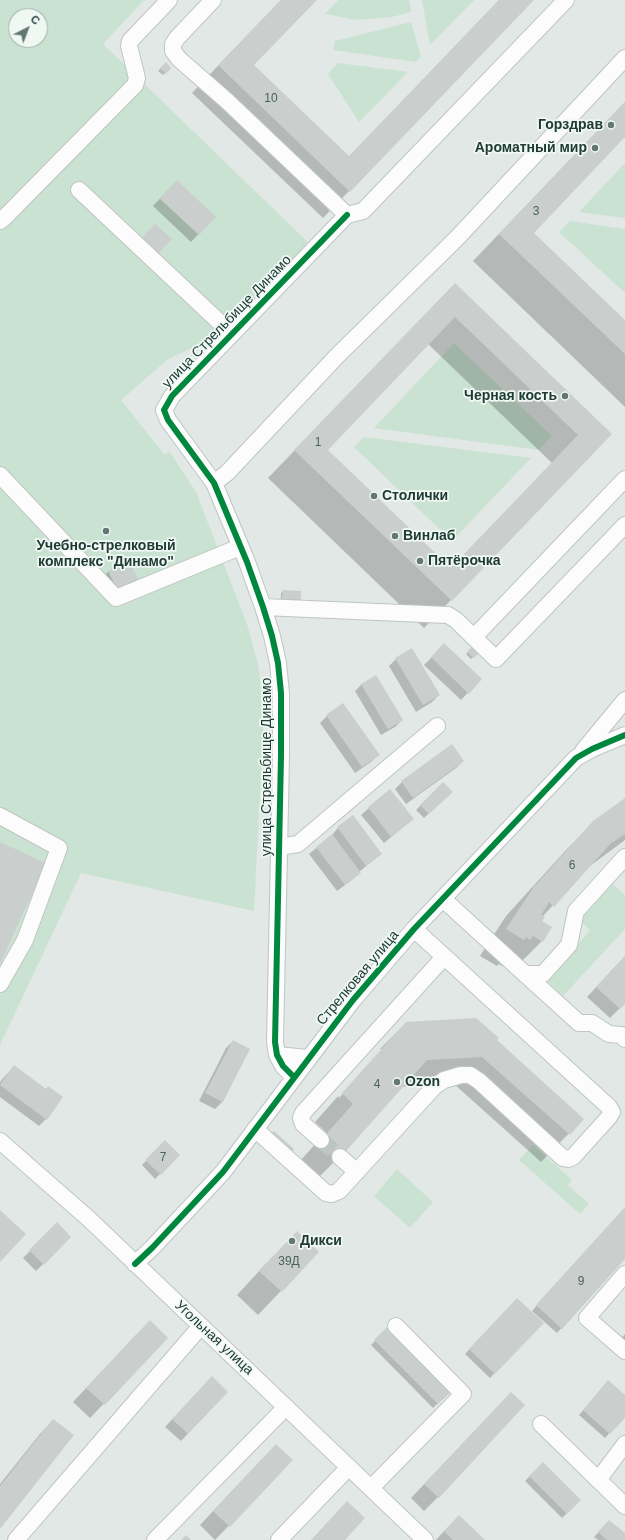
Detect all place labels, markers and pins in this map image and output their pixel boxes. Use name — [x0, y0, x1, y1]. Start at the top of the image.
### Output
place label: Горздрав — [538, 117, 603, 133]
marker: Горздрав — [606, 120, 616, 130]
place label: Ароматный мир — [475, 140, 587, 156]
marker: Ароматный мир — [590, 143, 600, 153]
place label: Черная кость — [464, 388, 557, 404]
marker: Черная кость — [560, 391, 570, 401]
place label: Столички — [382, 488, 448, 504]
marker: Столички — [369, 491, 379, 501]
marker: Учебно-стрелковый комплекс "Динамо" — [101, 526, 111, 536]
place label: Винлаб — [403, 528, 456, 544]
marker: Винлаб — [390, 531, 400, 541]
place label: Учебно-стрелковый комплекс "Динамо" — [36, 538, 176, 570]
place label: Пятёрочка — [428, 553, 501, 569]
marker: Пятёрочка — [415, 556, 425, 566]
place label: Ozon — [405, 1074, 440, 1090]
marker: Ozon — [392, 1077, 402, 1087]
place label: Дикси — [300, 1233, 342, 1249]
marker: Дикси — [287, 1236, 297, 1246]

